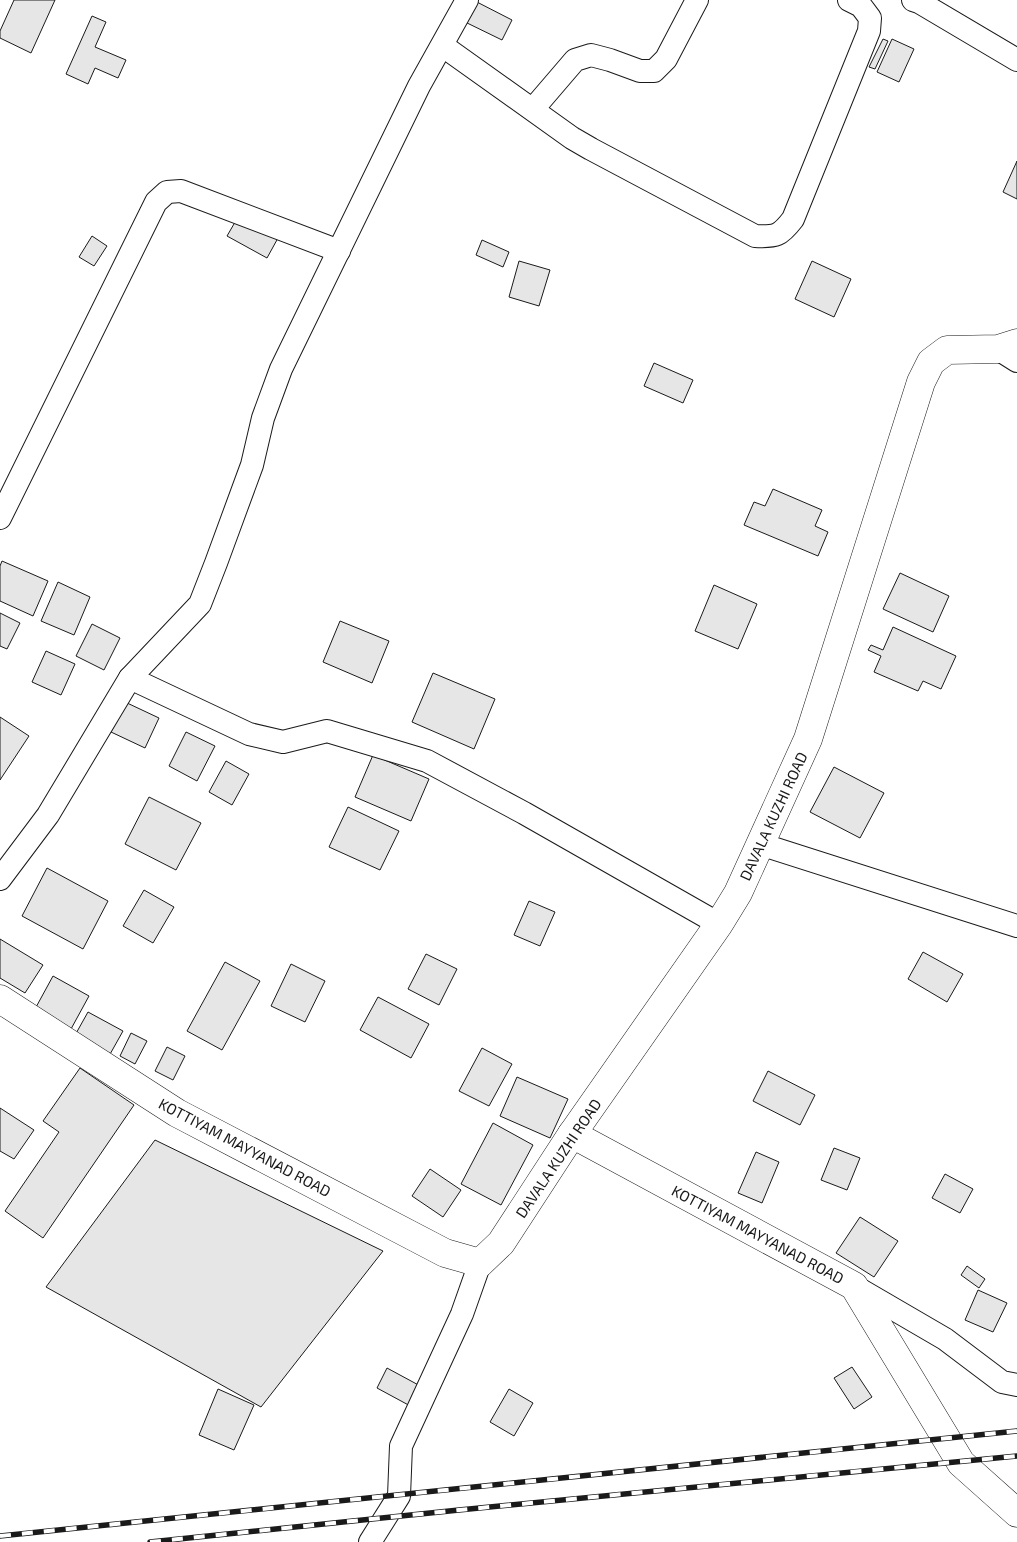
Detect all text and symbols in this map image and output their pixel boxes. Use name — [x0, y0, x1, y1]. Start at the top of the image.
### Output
street label: DAVALA KUZHI ROAD — [735, 749, 811, 883]
street label: KOTTIYAM MAYYANAD ROAD — [156, 1094, 334, 1200]
street label: DAVALA KUZHI ROAD — [511, 1095, 605, 1221]
street label: KOTTIYAM MAYYANAD ROAD — [669, 1181, 847, 1287]

